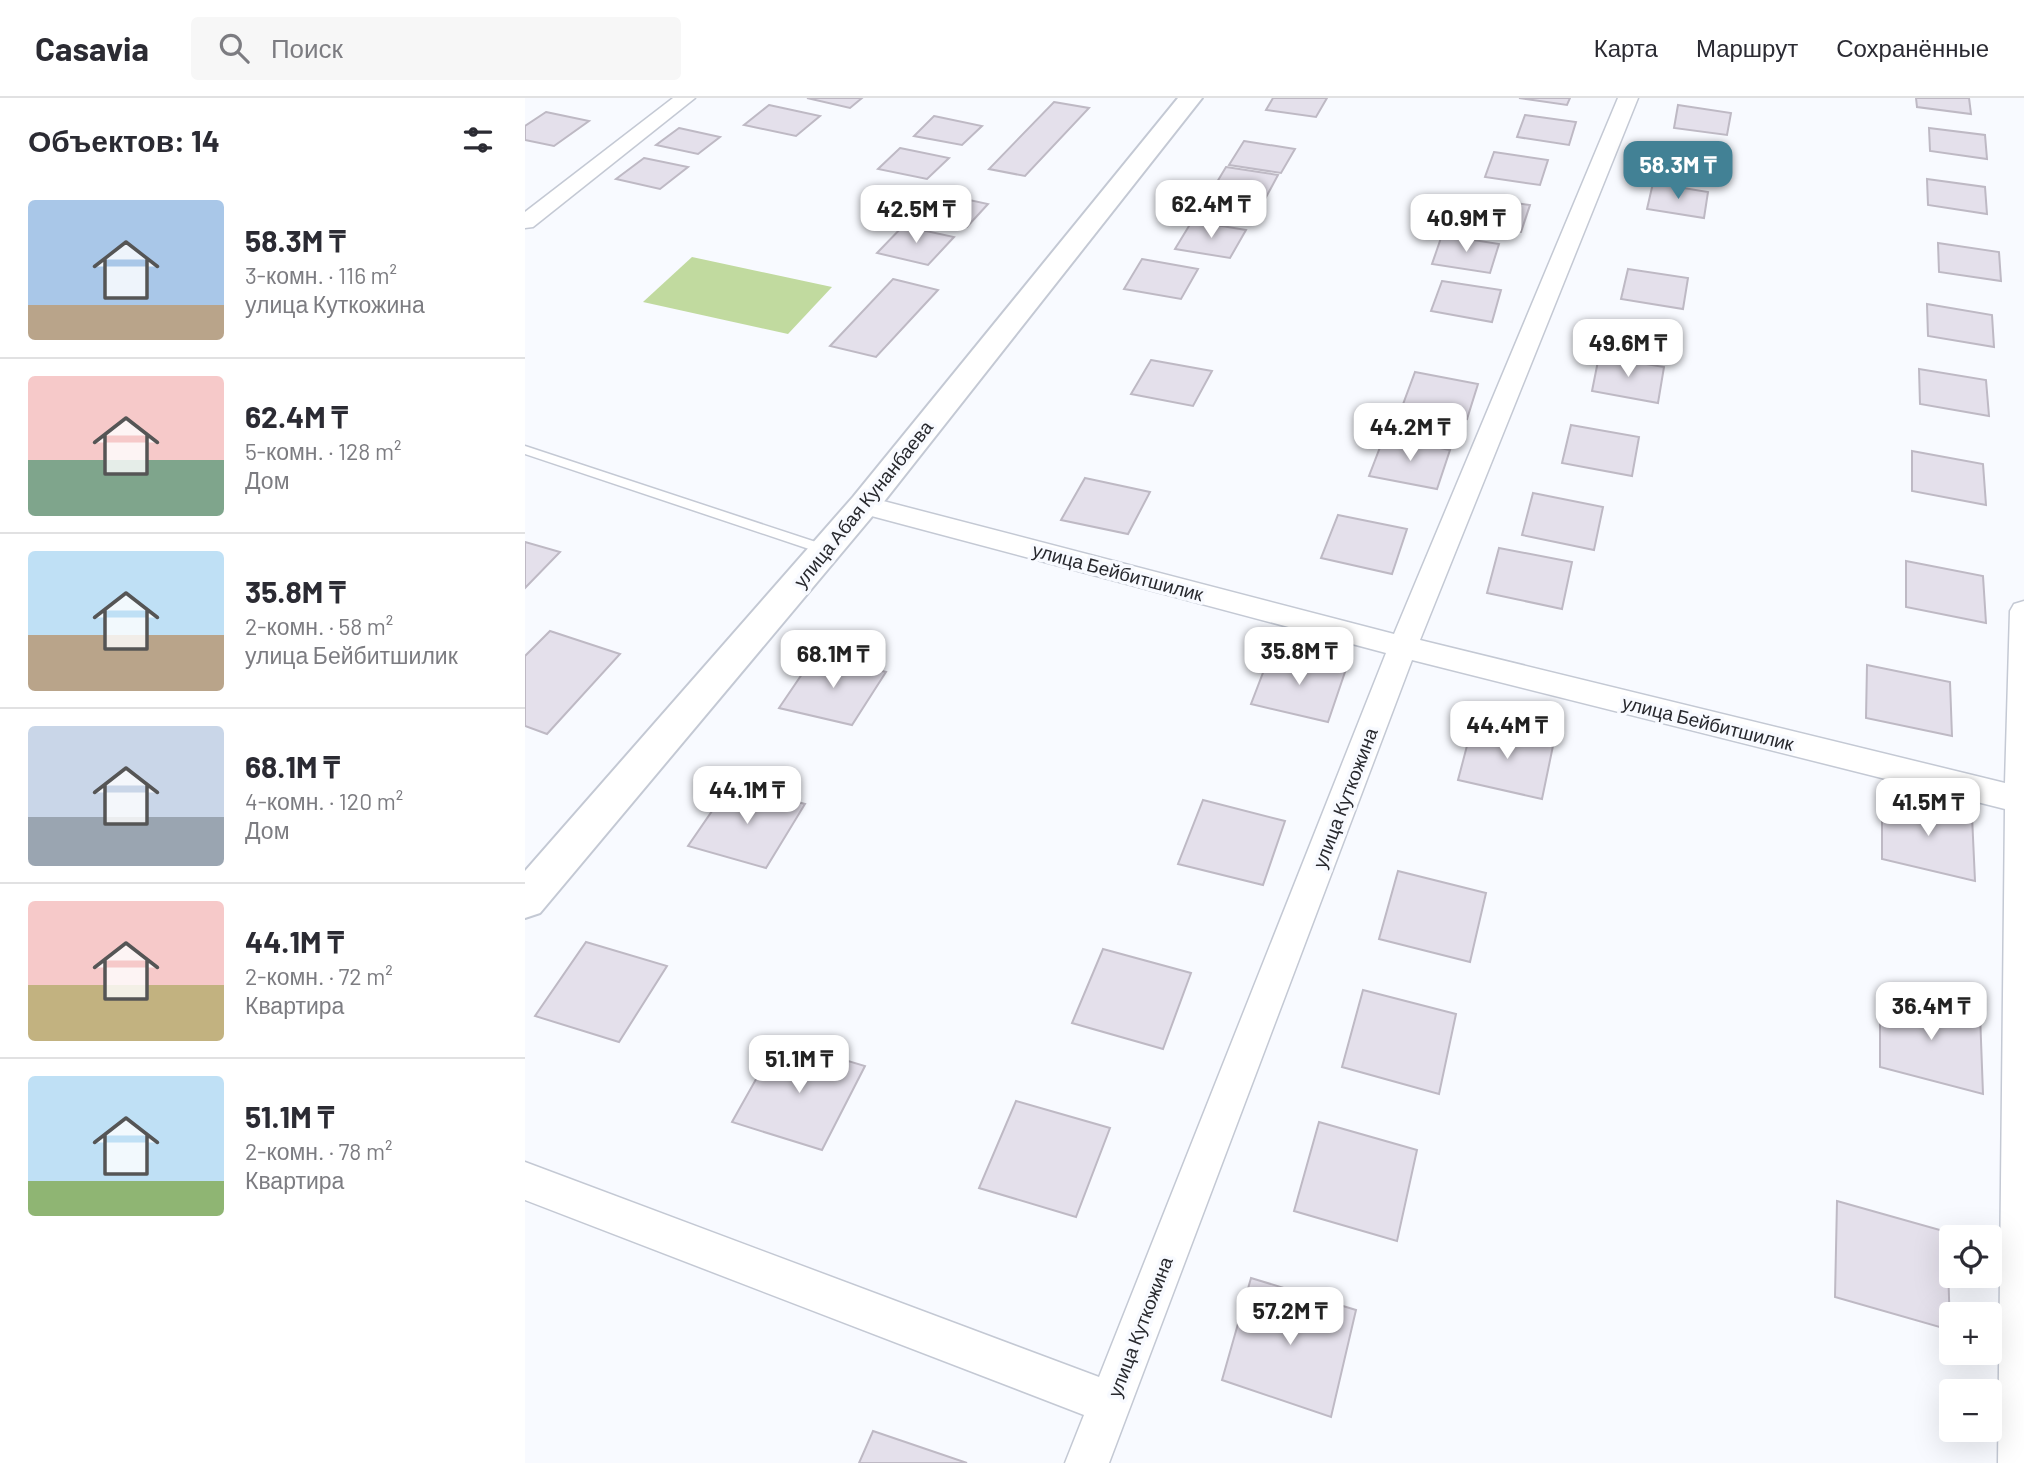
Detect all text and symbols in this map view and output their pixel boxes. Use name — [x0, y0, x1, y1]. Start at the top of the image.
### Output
search box — [191, 17, 681, 80]
text: Casavia — [35, 28, 149, 68]
icon: search — [215, 29, 253, 67]
text: Поиск — [271, 32, 343, 63]
text: Карта — [1594, 33, 1658, 62]
text: Маршрут — [1696, 33, 1798, 62]
text: Сохранённые — [1836, 33, 1989, 62]
icon: filters — [459, 121, 497, 159]
text: Объектов: 14 — [28, 122, 220, 158]
pin: 58.3M ₸ — [1613, 141, 1743, 201]
text: 58.3M ₸ — [1639, 150, 1717, 178]
pin: 62.4M ₸ — [1146, 180, 1276, 240]
pin: 42.5M ₸ — [851, 186, 981, 245]
text: 62.4M ₸ — [1172, 189, 1250, 217]
text: 42.5M ₸ — [876, 194, 956, 222]
pin: 40.9M ₸ — [1401, 194, 1531, 254]
text: 40.9M ₸ — [1426, 203, 1506, 231]
text: 58.3M ₸ — [245, 222, 346, 258]
icon: home — [84, 228, 168, 312]
text: 3-комн. · 116 m² — [245, 261, 397, 289]
text: улица Куткожина — [245, 290, 425, 318]
pin: 49.6M ₸ — [1563, 320, 1693, 379]
text: 49.6M ₸ — [1589, 328, 1667, 356]
text: 62.4M ₸ — [245, 398, 348, 434]
icon: home — [84, 404, 168, 488]
pin: 44.2M ₸ — [1345, 404, 1475, 463]
text: 44.2M ₸ — [1370, 412, 1450, 440]
street label: улица Абая Кунанбаева — [788, 415, 937, 592]
text: 5-комн. · 128 m² — [245, 437, 401, 465]
text: Дом — [245, 466, 289, 494]
street label: улица Бейбитшилик — [1030, 538, 1207, 606]
text: 35.8M ₸ — [245, 573, 346, 609]
icon: home — [84, 579, 168, 663]
text: 2-комн. · 58 m² — [245, 612, 393, 640]
pin: 35.8M ₸ — [1234, 628, 1364, 687]
pin: 68.1M ₸ — [768, 630, 898, 690]
text: 35.8M ₸ — [1260, 636, 1338, 664]
text: 68.1M ₸ — [797, 639, 869, 667]
text: улица Бейбитшилик — [245, 641, 458, 669]
street label: улица Бейбитшилик — [1620, 690, 1797, 755]
pin: 44.4M ₸ — [1442, 702, 1572, 761]
text: 44.4M ₸ — [1466, 710, 1548, 738]
street label: улица Куткожина — [1307, 724, 1382, 871]
text: 68.1M ₸ — [245, 748, 340, 784]
icon: home — [84, 754, 168, 838]
pin: 44.1M ₸ — [682, 766, 812, 826]
text: 44.1M ₸ — [709, 775, 785, 803]
pin: 41.5M ₸ — [1863, 778, 1993, 838]
text: 4-комн. · 120 m² — [245, 787, 403, 815]
text: 41.5M ₸ — [1892, 787, 1964, 815]
text: Дом — [245, 816, 289, 844]
text: 44.1M ₸ — [245, 923, 344, 959]
icon: home — [84, 929, 168, 1013]
text: 2-комн. · 72 m² — [245, 962, 393, 990]
pin: 36.4M ₸ — [1866, 982, 1996, 1042]
text: Квартира — [245, 991, 344, 1019]
text: 36.4M ₸ — [1892, 991, 1970, 1019]
pin: 51.1M ₸ — [734, 1035, 864, 1095]
text: 51.1M ₸ — [765, 1044, 833, 1072]
text: 51.1M ₸ — [245, 1098, 334, 1134]
icon: home — [84, 1104, 168, 1188]
text: 2-комн. · 78 m² — [245, 1137, 392, 1165]
text: Квартира — [245, 1166, 344, 1194]
map controls — [1939, 1225, 2002, 1442]
button: locate — [1939, 1225, 2002, 1288]
street label: улица Куткожина — [1102, 1253, 1177, 1400]
pin: 57.2M ₸ — [1225, 1288, 1355, 1347]
text: 57.2M ₸ — [1253, 1296, 1327, 1324]
button: + — [1939, 1302, 2002, 1365]
button: − — [1939, 1379, 2002, 1442]

